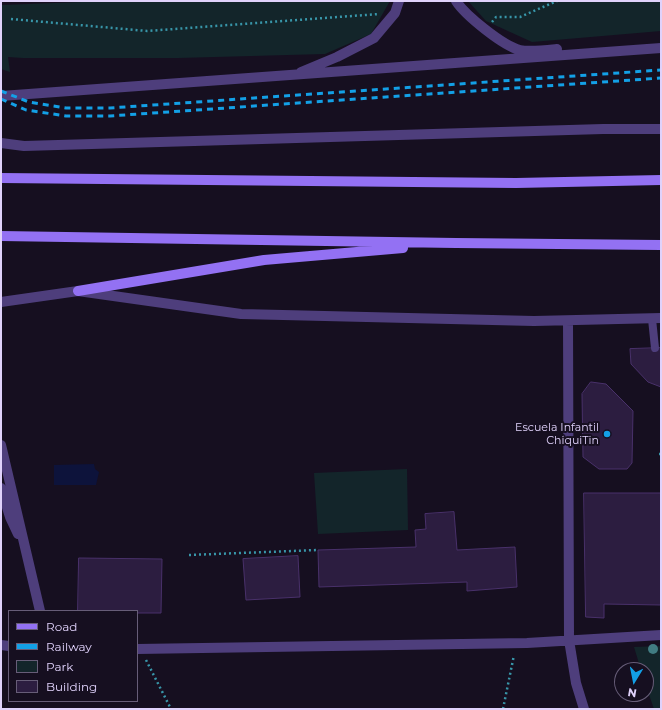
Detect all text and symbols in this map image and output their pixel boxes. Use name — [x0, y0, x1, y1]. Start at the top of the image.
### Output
place label: Escuela Infantil ChiquiTin — [515, 421, 599, 447]
marker: Escuela Infantil ChiquiTin — [602, 429, 612, 439]
legend — [8, 610, 138, 702]
text: Road — [46, 619, 77, 634]
text: Railway — [46, 639, 92, 654]
text: Park — [46, 659, 73, 674]
north arrow — [614, 662, 654, 702]
text: Building — [46, 679, 97, 694]
text: N — [627, 685, 638, 700]

